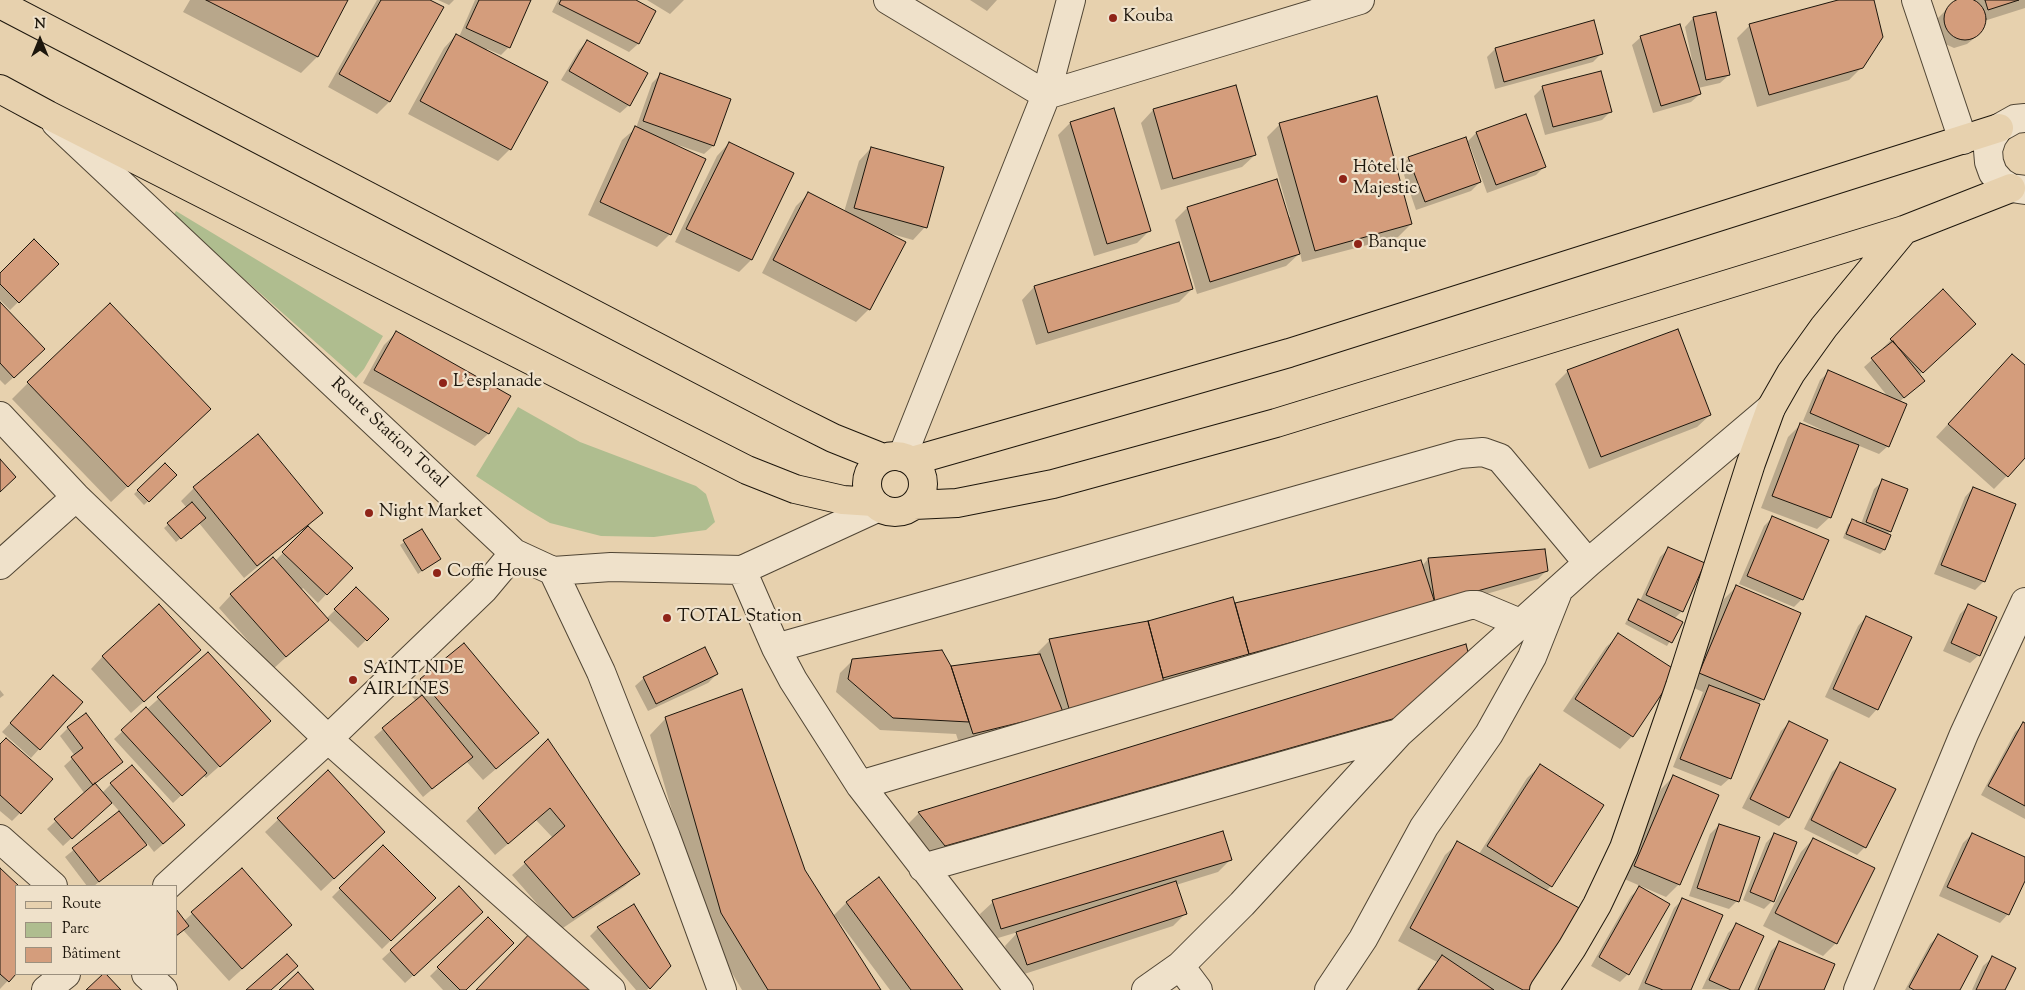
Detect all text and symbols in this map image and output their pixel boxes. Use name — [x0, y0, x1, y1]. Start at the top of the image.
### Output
place label: Kouba — [1123, 7, 1173, 29]
marker: Kouba — [1107, 12, 1119, 24]
north arrow — [15, 15, 65, 65]
text: N — [34, 15, 46, 35]
place label: Hôtel le Majestic — [1353, 158, 1417, 200]
marker: Hôtel le Majestic — [1337, 173, 1349, 185]
place label: Banque — [1368, 233, 1427, 255]
marker: Banque — [1352, 238, 1364, 250]
place label: L'esplanade — [453, 372, 542, 394]
street label: Route Station Total — [325, 374, 451, 494]
marker: L'esplanade — [437, 377, 449, 389]
place label: Night Market — [379, 502, 483, 524]
marker: Night Market — [363, 507, 375, 519]
place label: Coffie House — [447, 562, 547, 584]
marker: Coffie House — [431, 567, 443, 579]
place label: TOTAL Station — [677, 607, 802, 629]
marker: TOTAL Station — [661, 612, 673, 624]
place label: SAINT NDE AIRLINES — [363, 659, 464, 702]
marker: SAINT NDE AIRLINES — [347, 674, 359, 686]
legend — [15, 885, 178, 975]
text: Route — [62, 894, 101, 915]
text: Parc — [62, 919, 89, 940]
text: Bâtiment — [62, 944, 121, 965]

